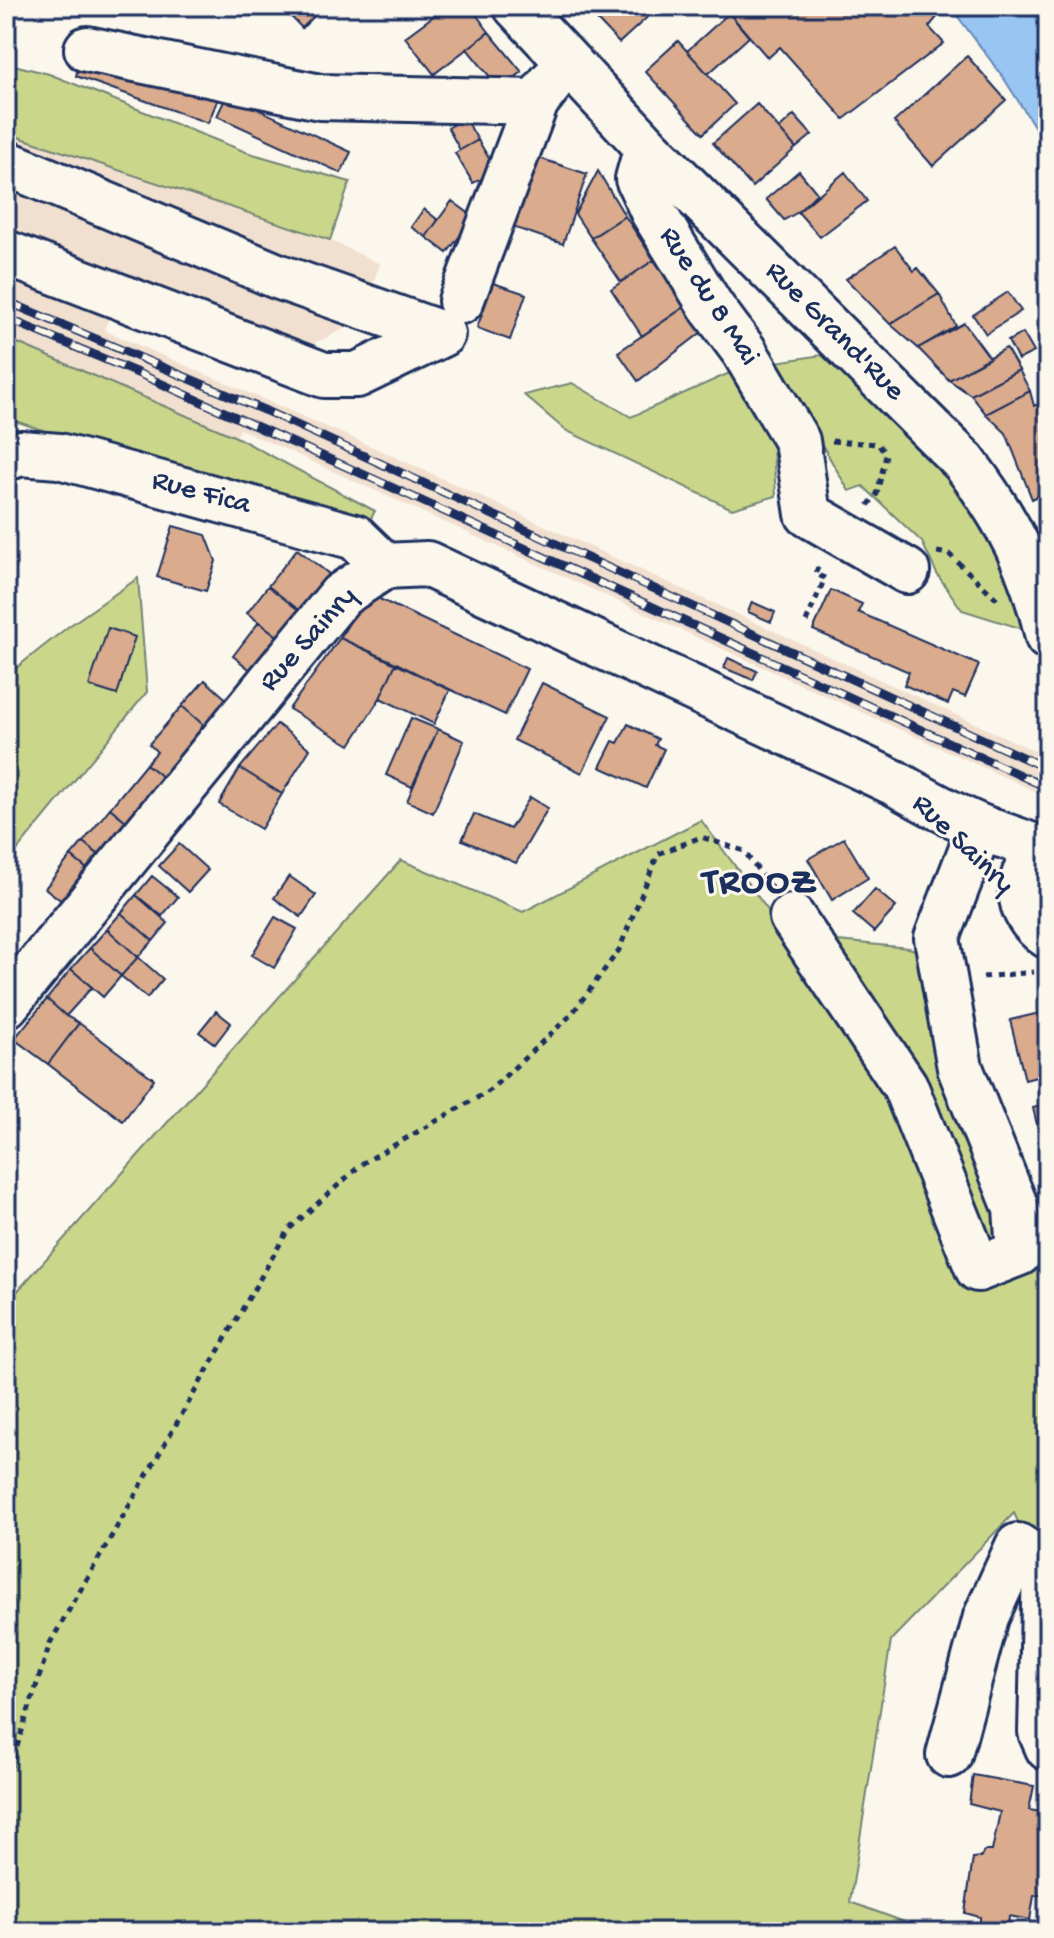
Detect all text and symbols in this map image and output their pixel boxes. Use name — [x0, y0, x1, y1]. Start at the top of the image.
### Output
street label: Rue du 8 Mai — [650, 221, 766, 373]
street label: Rue Grand'Rue — [757, 255, 912, 410]
street label: Rue Fica — [148, 464, 256, 524]
street label: Rue Sainry — [253, 580, 365, 700]
street label: Rue Sainry — [903, 788, 1021, 903]
district label: TROOZ — [700, 862, 817, 906]

